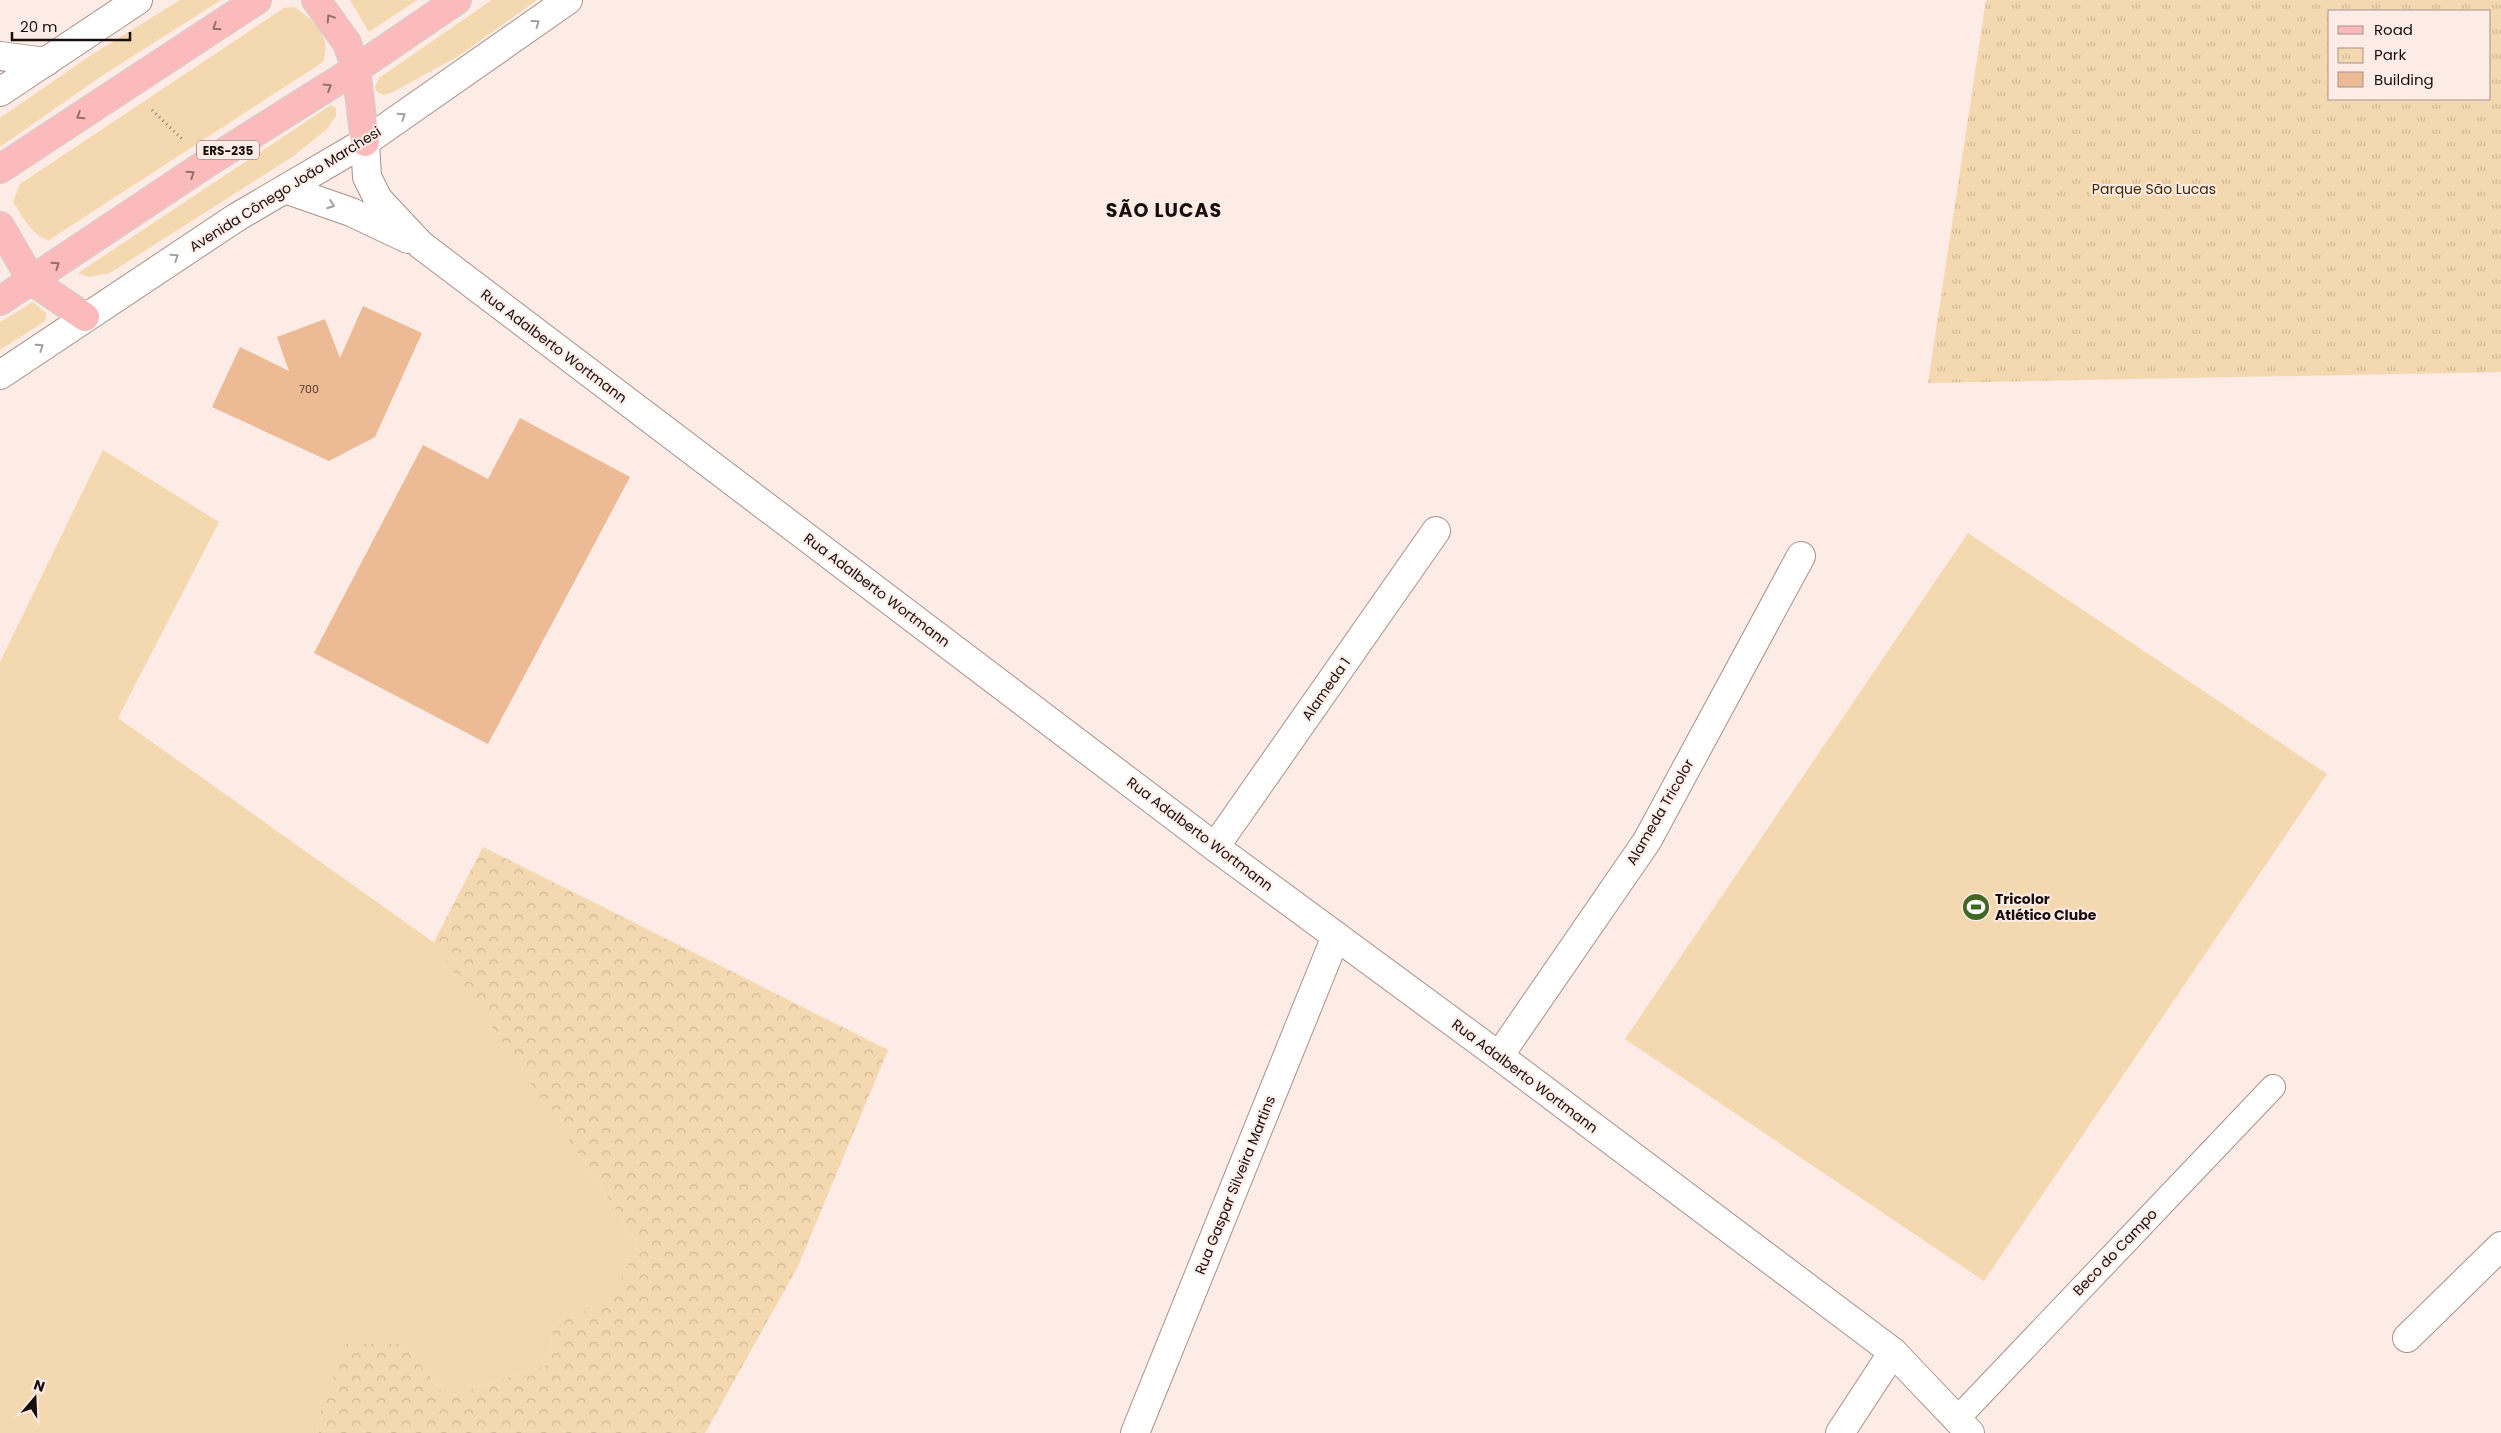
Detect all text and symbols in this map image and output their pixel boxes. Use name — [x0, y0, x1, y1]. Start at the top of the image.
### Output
scale bar — [12, 10, 130, 42]
legend — [2328, 10, 2491, 100]
one-way arrow — [327, 14, 336, 24]
text: 20 m — [20, 16, 58, 37]
text: Road — [2374, 19, 2413, 40]
one-way arrow — [530, 20, 540, 29]
one-way arrow — [212, 21, 221, 30]
text: Park — [2374, 44, 2406, 65]
text: Building — [2374, 69, 2434, 90]
one-way arrow — [322, 84, 331, 93]
one-way arrow — [76, 110, 86, 119]
one-way arrow — [397, 113, 406, 122]
street label: Avenida Cônego João Marchesi — [185, 121, 385, 257]
road number: ERS-235 — [197, 140, 259, 160]
one-way arrow — [185, 171, 194, 180]
park label: Parque São Lucas — [2092, 179, 2216, 199]
district label: SÃO LUCAS — [1106, 197, 1222, 224]
one-way arrow — [326, 199, 335, 209]
one-way arrow — [170, 254, 179, 263]
one-way arrow — [50, 262, 59, 271]
street label: Rua Adalberto Wortmann — [477, 284, 631, 408]
one-way arrow — [35, 344, 44, 354]
house number: 700 — [299, 381, 319, 397]
street label: Rua Adalberto Wortmann — [800, 528, 954, 652]
street label: Alameda 1 — [1297, 654, 1355, 724]
street label: Alameda Tricolor — [1621, 755, 1699, 869]
street label: Rua Adalberto Wortmann — [1123, 772, 1277, 896]
place label: Tricolor Atlético Clube — [1995, 889, 2097, 925]
sports icon: Tricolor Atlético Clube — [1961, 892, 1991, 922]
street label: Rua Adalberto Wortmann — [1448, 1014, 1602, 1138]
street label: Rua Gaspar Silveira Martins — [1190, 1093, 1280, 1277]
street label: Beco do Campo — [2068, 1204, 2162, 1300]
north arrow — [10, 1373, 60, 1423]
text: N — [31, 1375, 47, 1397]

